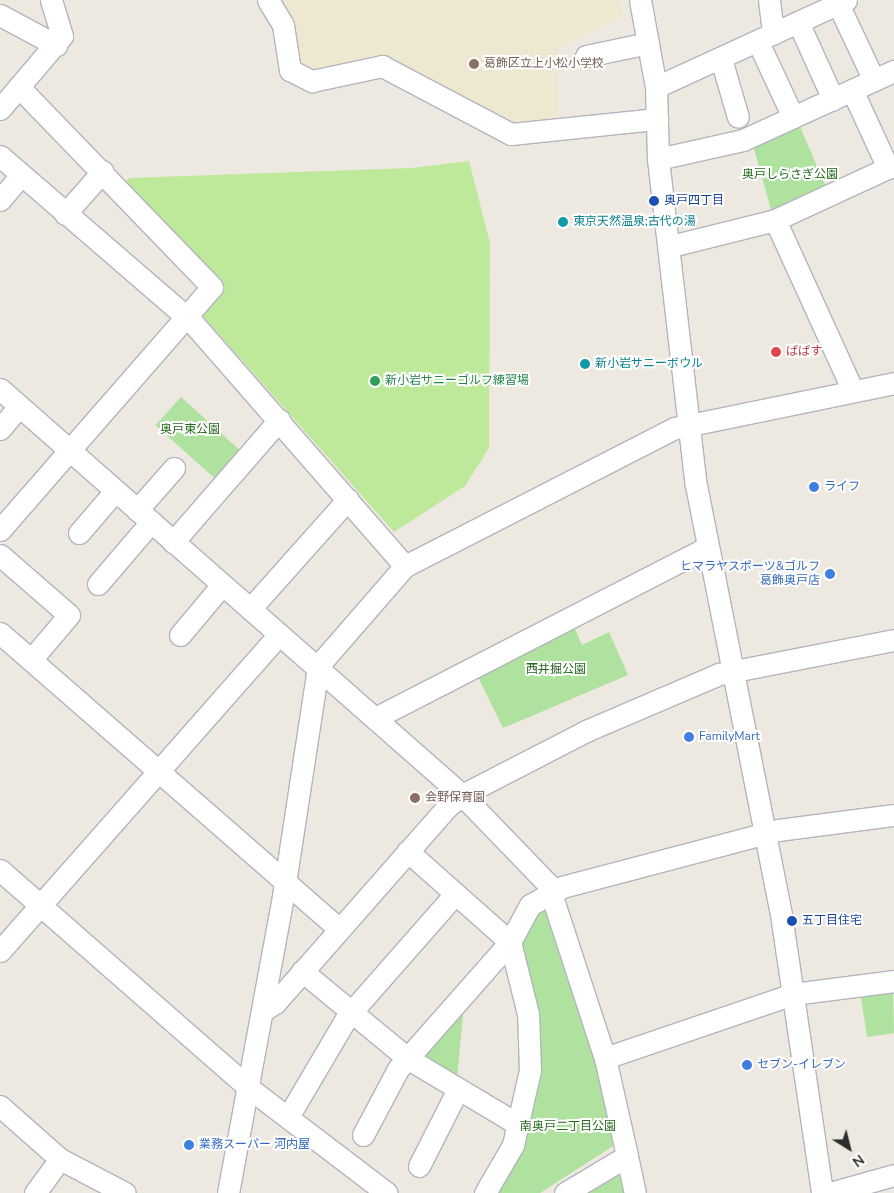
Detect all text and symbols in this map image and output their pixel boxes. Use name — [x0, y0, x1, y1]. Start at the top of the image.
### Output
place label: 葛飾区立上小松小学校 — [484, 57, 604, 71]
marker: 葛飾区立上小松小学校 — [468, 58, 480, 70]
park label: 奥戸しらさぎ公園 — [742, 168, 838, 182]
place label: 奥戸四丁目 — [664, 194, 724, 208]
marker: 奥戸四丁目 — [648, 195, 660, 207]
place label: 東京天然温泉;古代の湯 — [573, 215, 696, 229]
marker: 東京天然温泉;古代の湯 — [557, 216, 569, 228]
place label: ぱぱす — [786, 345, 822, 359]
marker: ぱぱす — [770, 346, 782, 358]
place label: 新小岩サニーボウル — [595, 357, 703, 371]
marker: 新小岩サニーボウル — [579, 358, 591, 370]
place label: 新小岩サニーゴルフ練習場 — [385, 374, 529, 388]
marker: 新小岩サニーゴルフ練習場 — [369, 375, 381, 387]
park label: 奥戸東公園 — [160, 423, 220, 437]
place label: ライフ — [824, 480, 860, 494]
marker: ライフ — [808, 481, 820, 493]
place label: ヒマラヤスポーツ&ゴルフ 葛飾奥戸店 — [680, 560, 820, 588]
marker: ヒマラヤスポーツ&ゴルフ 葛飾奥戸店 — [824, 568, 836, 580]
park label: 西井掘公園 — [526, 663, 586, 677]
place label: FamilyMart — [699, 730, 760, 744]
marker: FamilyMart — [683, 731, 695, 743]
place label: 会野保育園 — [425, 791, 485, 805]
marker: 会野保育園 — [409, 792, 421, 804]
place label: 五丁目住宅 — [802, 914, 862, 928]
marker: 五丁目住宅 — [786, 915, 798, 927]
place label: セブン-イレブン — [757, 1058, 846, 1072]
marker: セブン-イレブン — [741, 1059, 753, 1071]
park label: 南奥戸二丁目公園 — [520, 1120, 616, 1134]
north arrow — [824, 1123, 874, 1173]
place label: 業務スーパー 河内屋 — [199, 1138, 310, 1152]
marker: 業務スーパー 河内屋 — [183, 1139, 195, 1151]
text: N — [848, 1150, 868, 1171]

